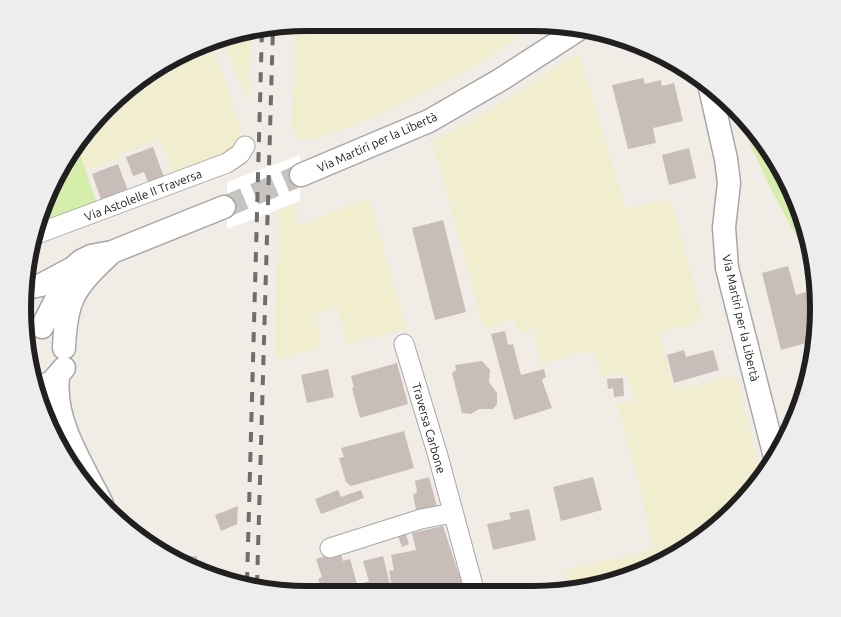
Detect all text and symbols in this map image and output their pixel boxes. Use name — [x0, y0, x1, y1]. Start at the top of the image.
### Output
street label: Via Martiri per la Libertà — [315, 110, 439, 174]
street label: Via Astolelle II Traversa — [83, 167, 203, 223]
street label: Via Martiri per la Libertà — [720, 253, 762, 383]
street label: Traversa Carbone — [410, 381, 448, 475]

